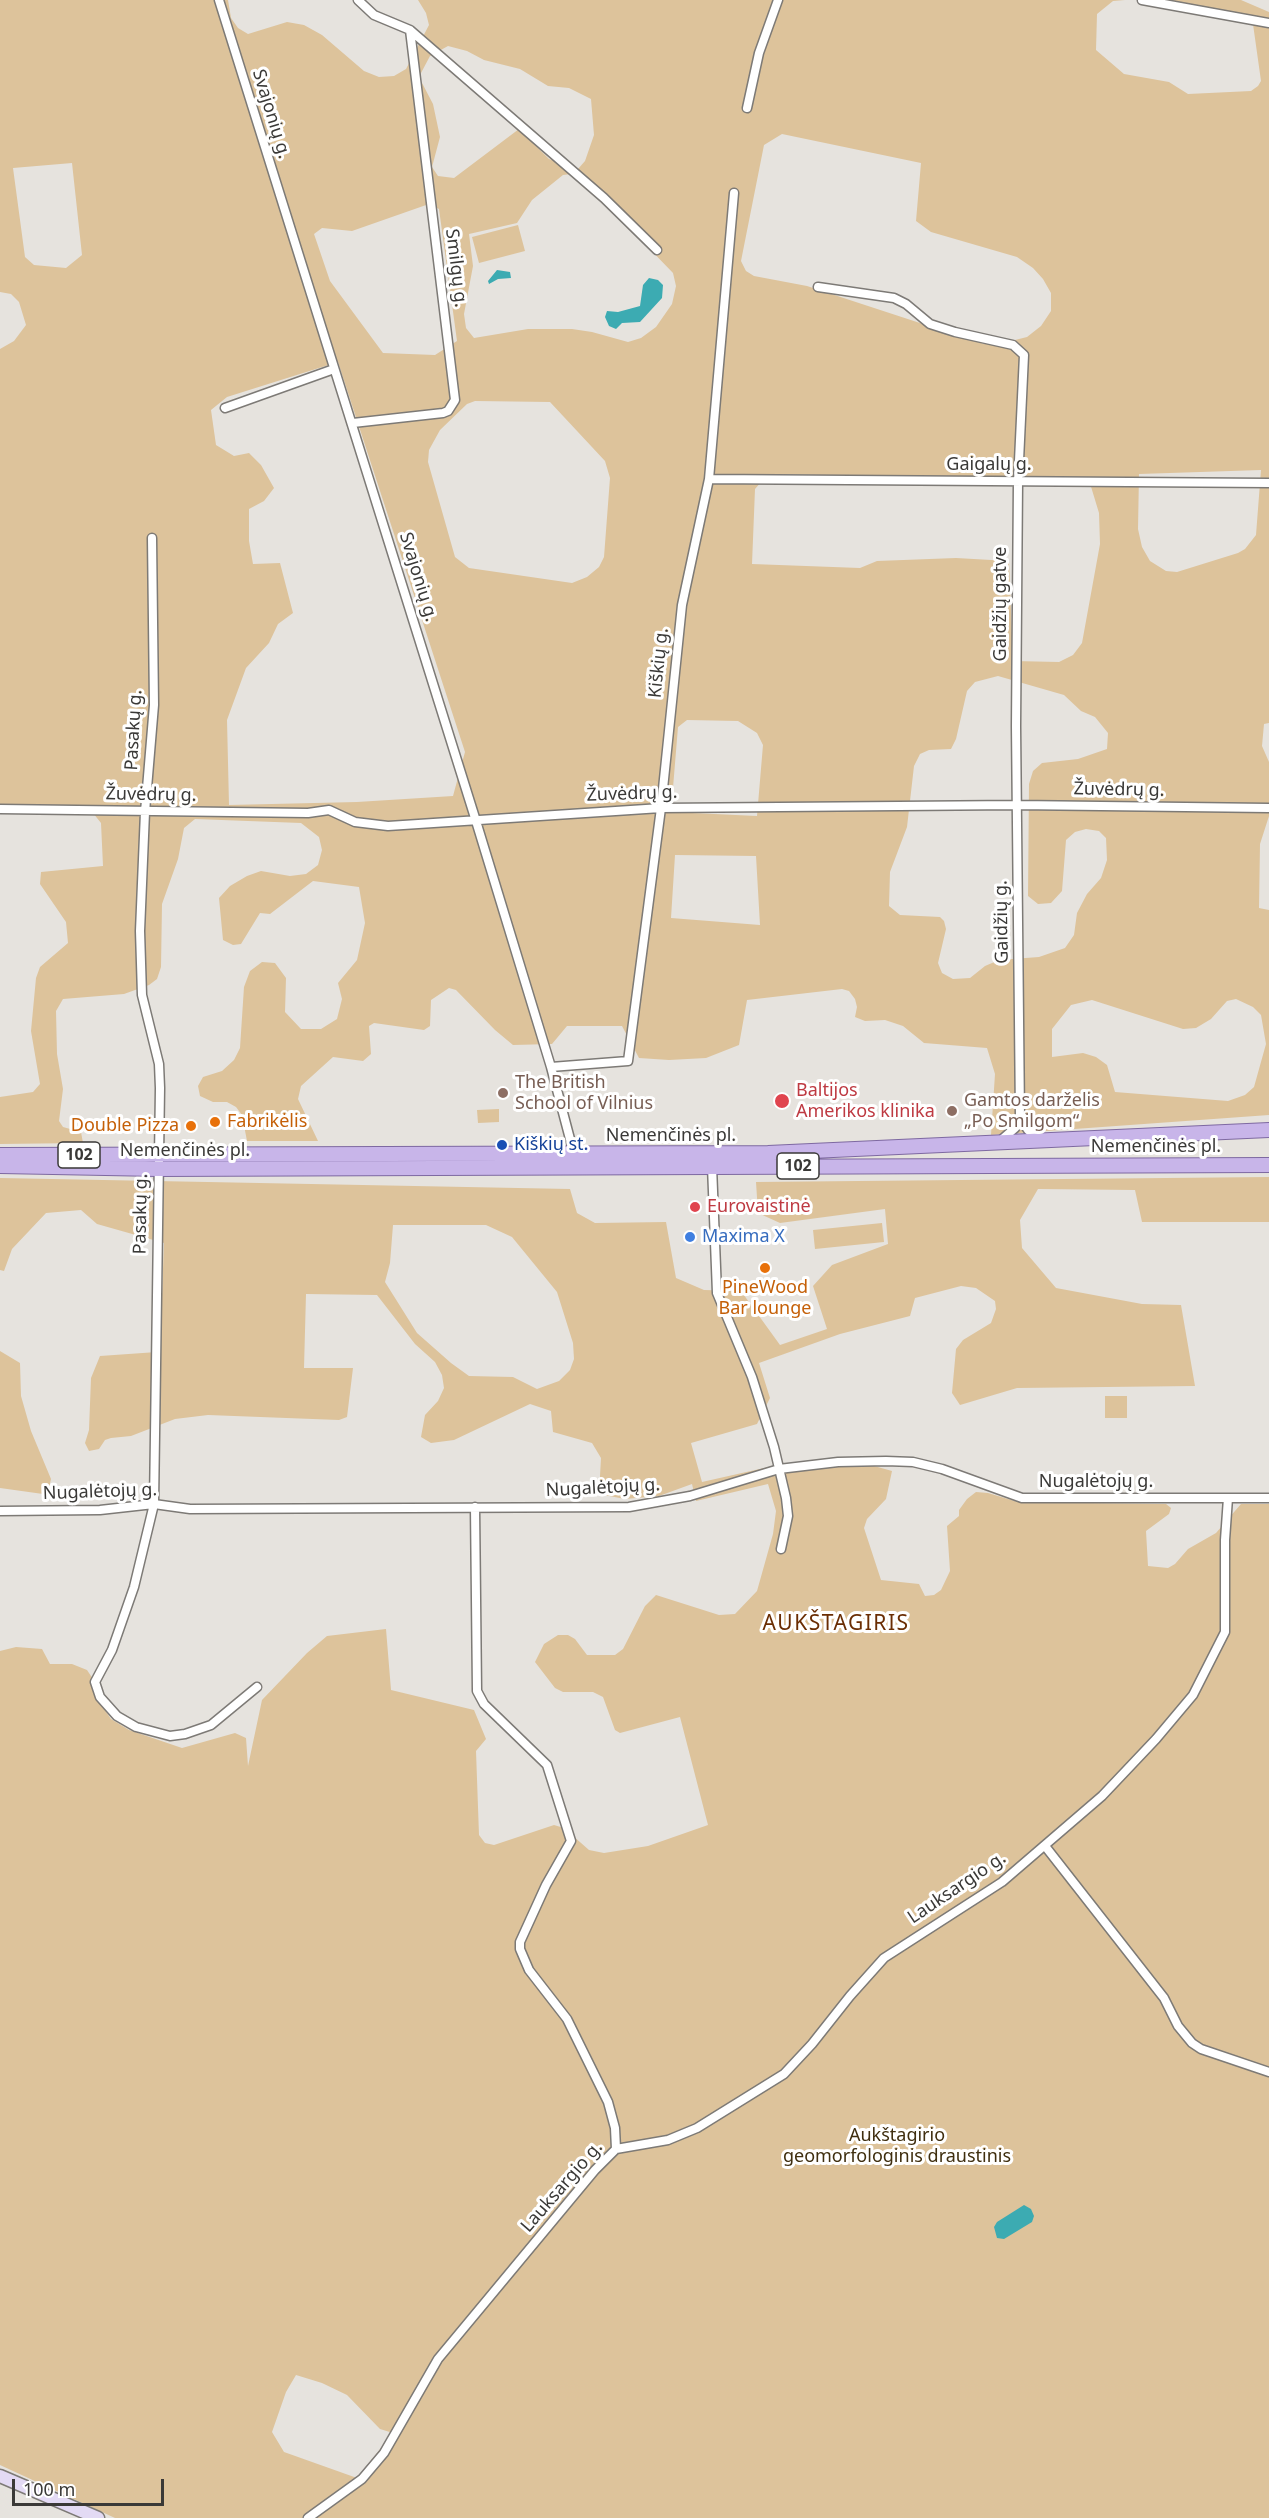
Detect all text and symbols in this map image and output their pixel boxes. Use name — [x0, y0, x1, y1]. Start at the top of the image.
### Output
street label: Svajonių g. — [247, 67, 295, 161]
street label: Smilgų g. — [440, 228, 472, 308]
street label: Gaigalų g. — [946, 454, 1032, 476]
street label: Svajonių g. — [394, 530, 442, 624]
street label: Gaidžių gatve — [990, 547, 1012, 661]
street label: Kiškių g. — [645, 627, 673, 699]
street label: Pasakų g. — [121, 689, 147, 771]
street label: Žuvėdrų g. — [1073, 778, 1165, 802]
street label: Žuvėdrų g. — [586, 782, 678, 806]
street label: Žuvėdrų g. — [105, 783, 197, 807]
street label: Gaidžių g. — [990, 880, 1014, 964]
place label: The British School of Vilnius — [515, 1072, 653, 1114]
place label: Baltijos Amerikos klinika — [796, 1080, 935, 1122]
marker: The British School of Vilnius — [496, 1086, 510, 1100]
place label: Gamtos darželis „Po Smilgom“ — [964, 1090, 1100, 1132]
marker: Baltijos Amerikos klinika — [773, 1092, 791, 1110]
marker: Gamtos darželis „Po Smilgom“ — [945, 1104, 959, 1118]
place label: Fabrikėlis — [227, 1111, 307, 1133]
place label: Double Pizza — [71, 1115, 179, 1137]
marker: Fabrikėlis — [208, 1115, 222, 1129]
marker: Double Pizza — [184, 1119, 198, 1133]
street label: Nemenčinės pl. — [606, 1125, 736, 1147]
place label: Kiškių st. — [514, 1134, 588, 1156]
street label: Nemenčinės pl. — [1091, 1136, 1221, 1158]
marker: Kiškių st. — [495, 1138, 509, 1152]
street label: Nemenčinės pl. — [120, 1140, 250, 1162]
road number: 102 — [58, 1142, 100, 1168]
road number: 102 — [777, 1153, 819, 1179]
street label: Pasakų g. — [129, 1173, 153, 1255]
place label: Eurovaistinė — [707, 1196, 811, 1218]
marker: Eurovaistinė — [688, 1200, 702, 1214]
place label: Maxima X — [702, 1226, 785, 1248]
marker: Maxima X — [683, 1230, 697, 1244]
marker: PineWood Bar lounge — [758, 1261, 772, 1275]
place label: PineWood Bar lounge — [719, 1277, 811, 1320]
street label: Nugalėtojų g. — [1039, 1471, 1153, 1493]
street label: Nugalėtojų g. — [545, 1474, 661, 1502]
street label: Nugalėtojų g. — [42, 1479, 158, 1505]
district label: AUKŠTAGIRIS — [762, 1611, 910, 1637]
street label: Lauksargio g. — [904, 1847, 1010, 1929]
park label: Aukštagirio geomorfologinis draustinis — [783, 2125, 1011, 2168]
street label: Lauksargio g. — [517, 2137, 607, 2237]
scale bar — [15, 2467, 166, 2505]
text: 100 m — [23, 2477, 75, 2501]

